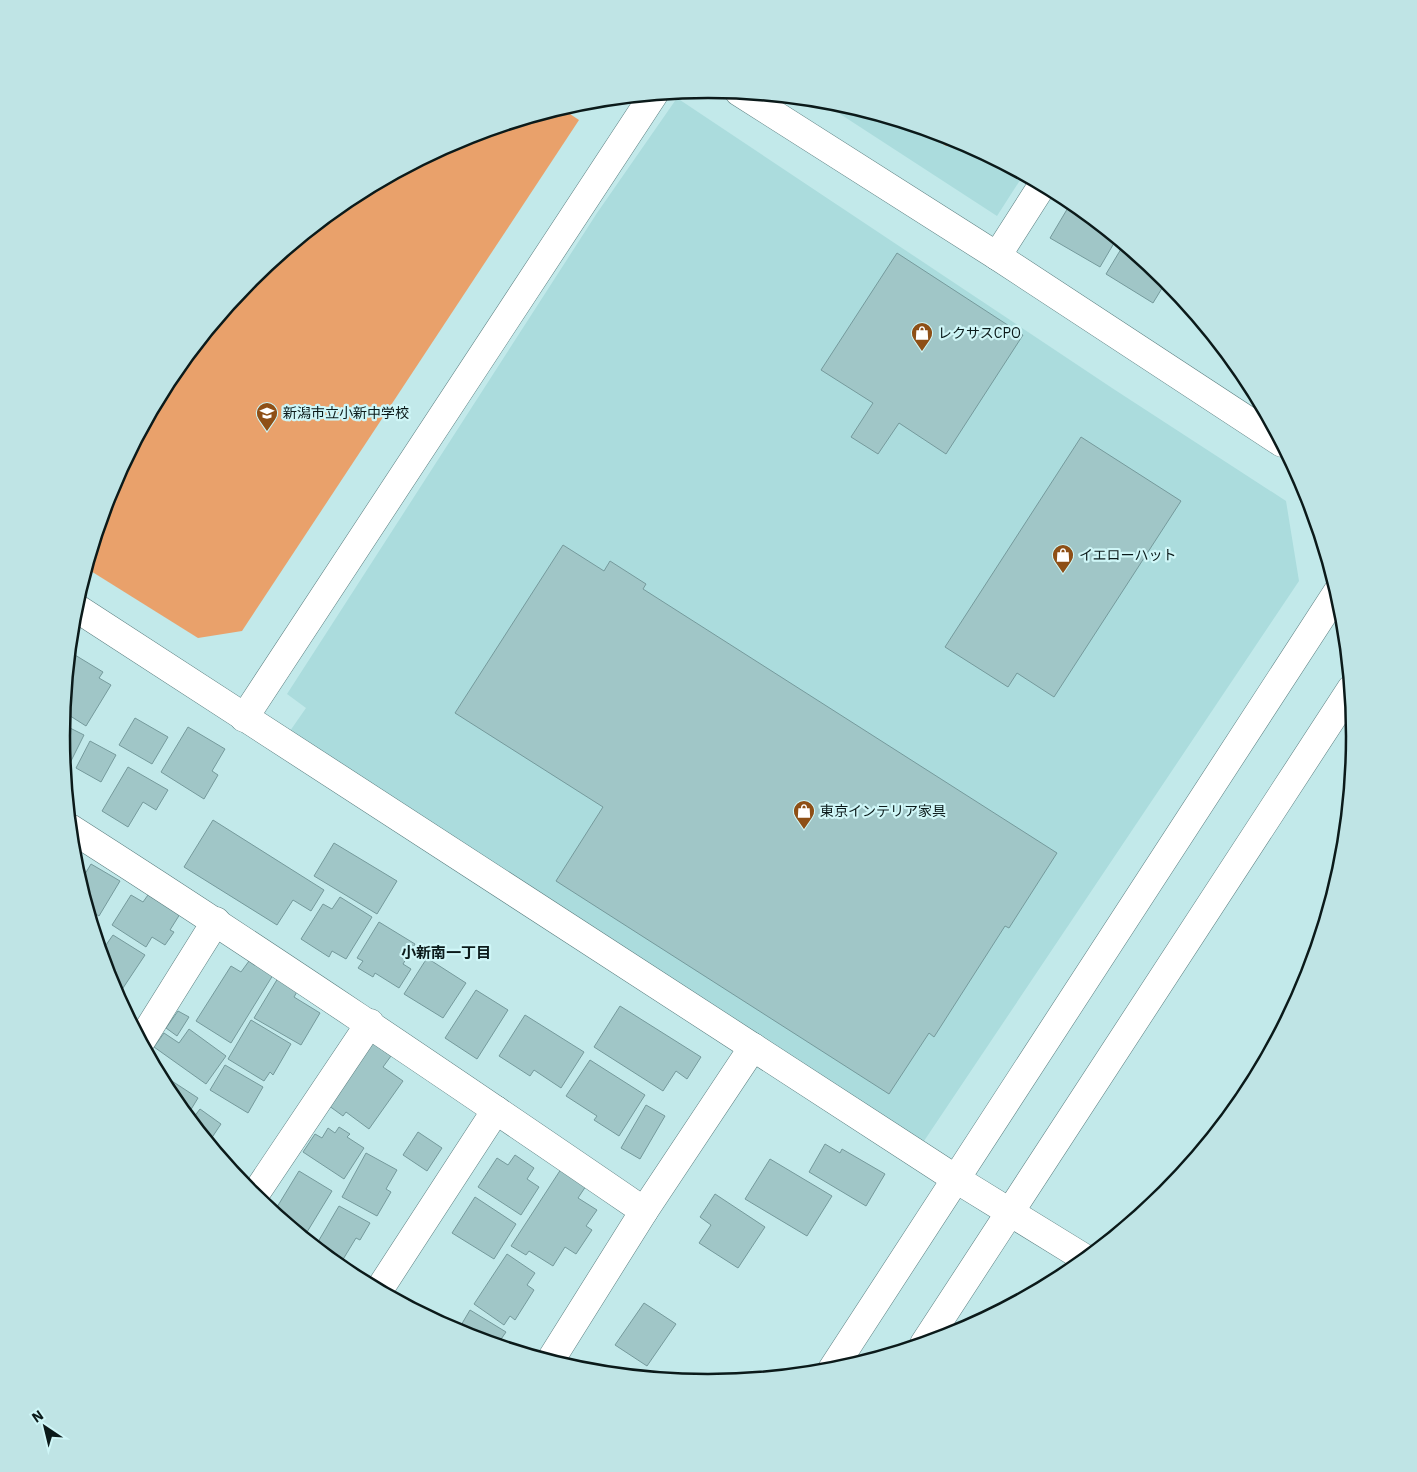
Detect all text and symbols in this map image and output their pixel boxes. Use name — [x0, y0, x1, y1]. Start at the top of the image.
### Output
shop icon: レクサスCPO — [910, 321, 934, 352]
place label: レクサスCPO — [938, 324, 1021, 342]
school or university icon: 新潟市立小新中学校 — [255, 401, 279, 432]
place label: 新潟市立小新中学校 — [283, 404, 409, 422]
shop icon: イエローハット — [1051, 543, 1075, 574]
place label: イエローハット — [1079, 546, 1177, 564]
shop icon: 東京インテリア家具 — [792, 799, 816, 830]
place label: 東京インテリア家具 — [820, 802, 946, 820]
district label: 小新南一丁目 — [401, 943, 491, 962]
north arrow — [20, 1402, 70, 1452]
text: N — [28, 1406, 47, 1427]

